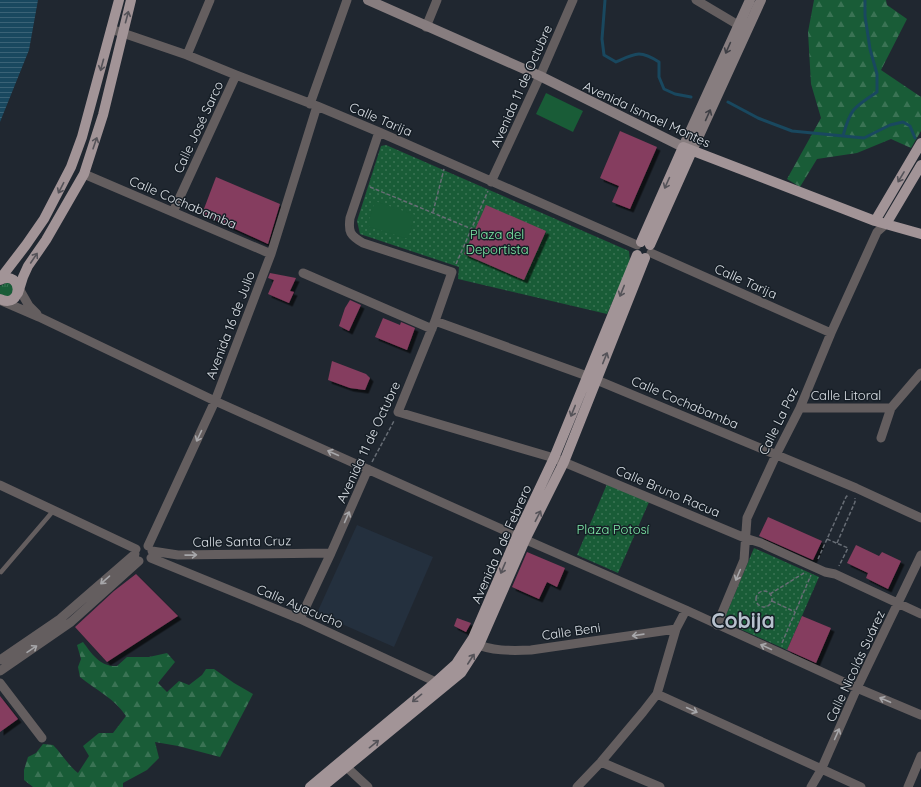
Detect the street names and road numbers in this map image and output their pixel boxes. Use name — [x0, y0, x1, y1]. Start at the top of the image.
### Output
street label: Avenida 11 de Octubre — [487, 22, 555, 150]
street label: Avenida Ismael Montes — [581, 77, 713, 151]
street label: Calle José Sarco — [170, 78, 226, 176]
street label: Calle Tarija — [347, 99, 415, 139]
street label: Calle Cochabamba — [127, 172, 239, 232]
street label: Calle Tarija — [712, 260, 780, 302]
street label: Avenida 16 de Julio — [202, 269, 258, 381]
street label: Calle Cochabamba — [629, 372, 741, 432]
street label: Avenida 11 de Octubre — [333, 379, 403, 505]
street label: Calle La Paz — [755, 385, 801, 457]
street label: Calle Litoral — [811, 387, 881, 403]
street label: Calle Bruno Racua — [614, 462, 722, 520]
street label: Avenida 9 de Febrero — [468, 482, 534, 606]
street label: Calle Santa Cruz — [192, 532, 292, 550]
street label: Calle Ayacucho — [254, 581, 346, 632]
street label: Calle Nicolás Suárez — [822, 608, 888, 724]
street label: Calle Beni — [541, 619, 601, 643]

